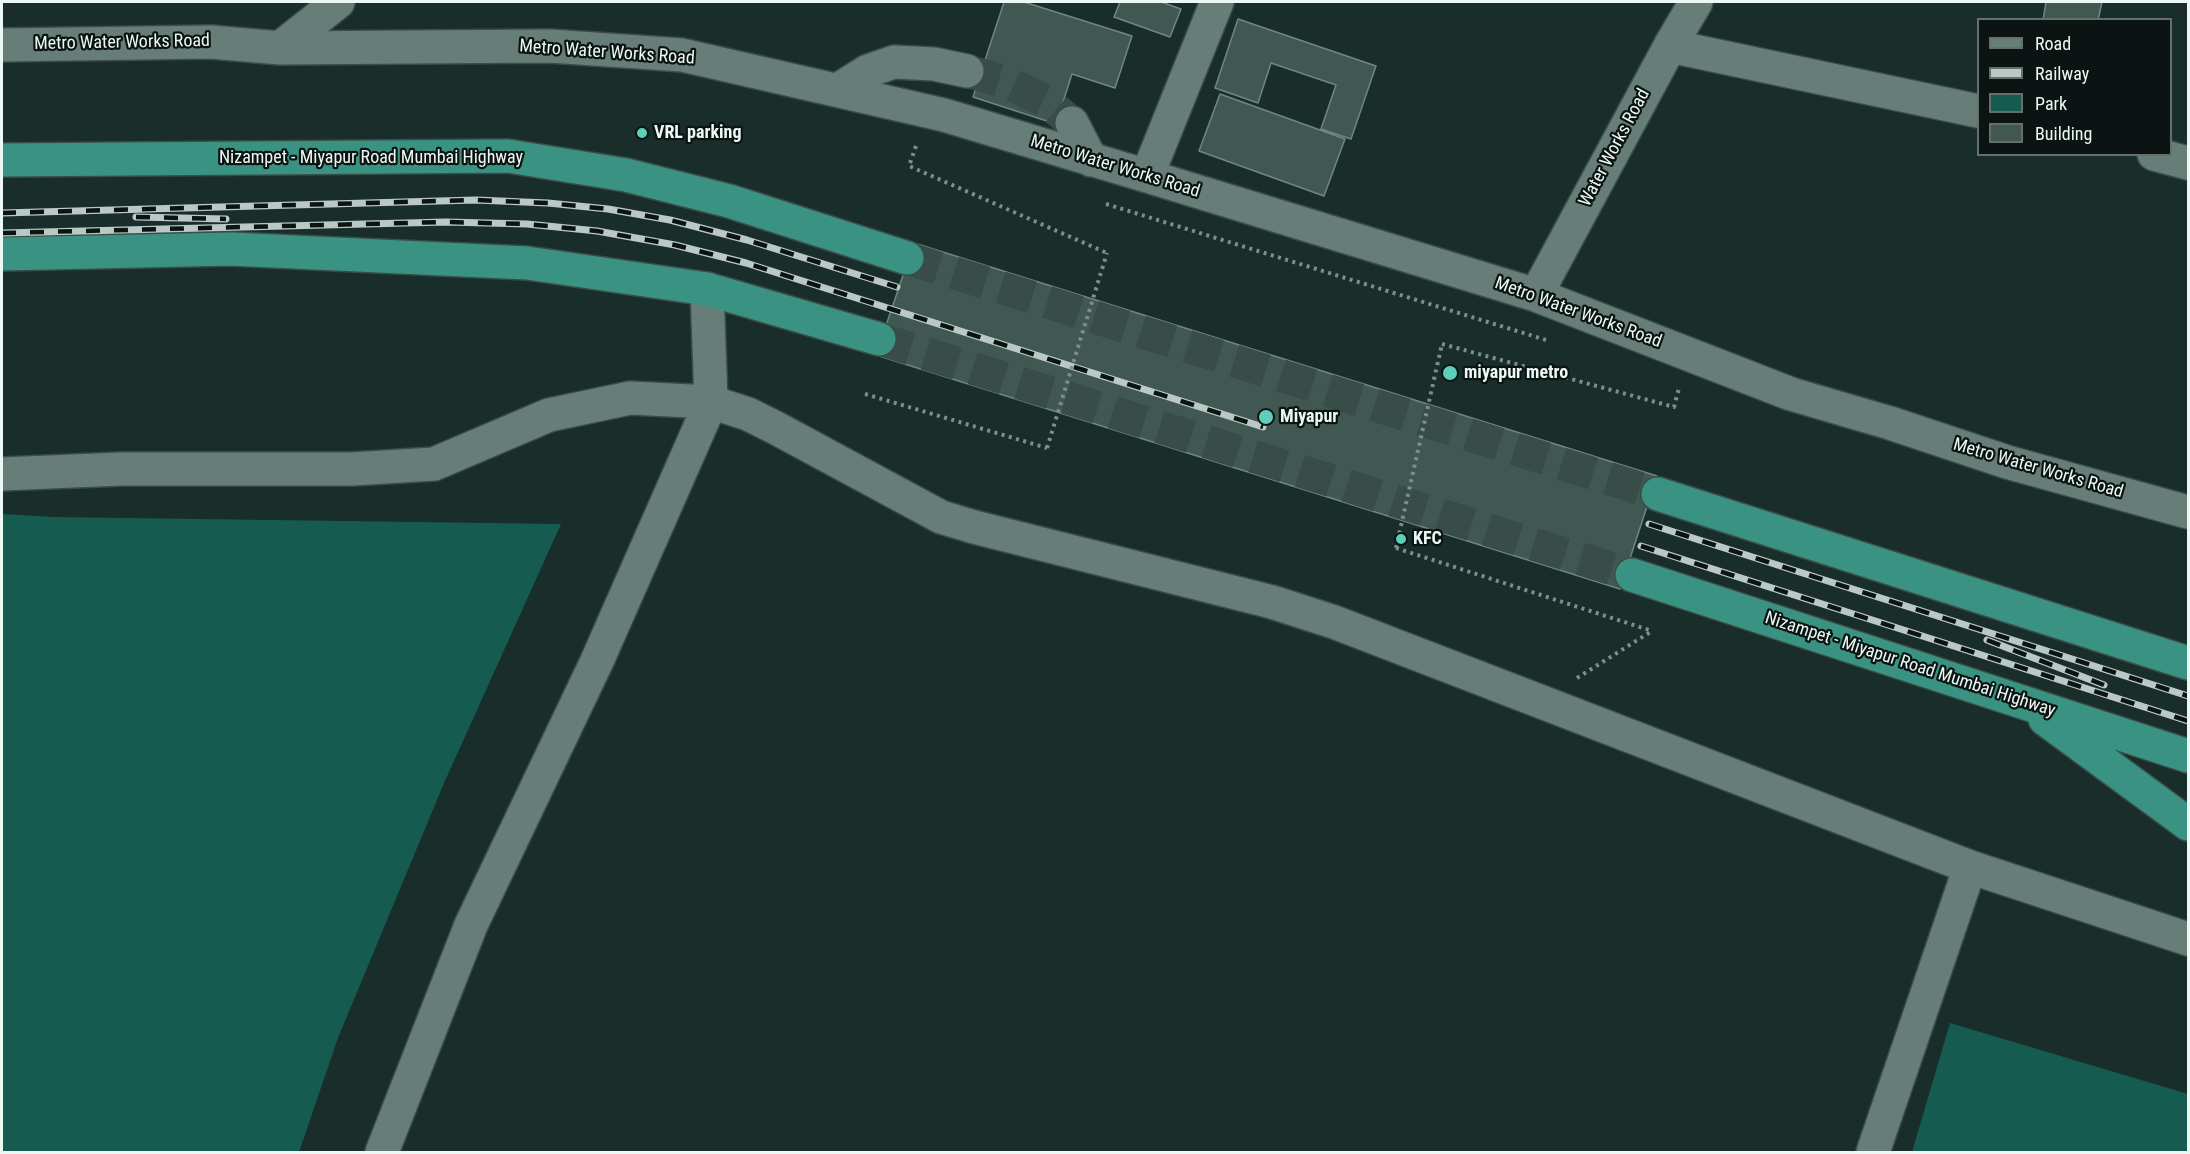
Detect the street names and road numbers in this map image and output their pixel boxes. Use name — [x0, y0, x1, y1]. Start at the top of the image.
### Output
street label: Metro Water Works Road — [34, 31, 210, 55]
street label: Metro Water Works Road — [519, 36, 695, 70]
street label: Water Works Road — [1575, 86, 1655, 210]
street label: Metro Water Works Road — [1028, 131, 1202, 203]
street label: Nizampet - Miyapur Road Mumbai Highway — [219, 147, 523, 169]
street label: Metro Water Works Road — [1492, 273, 1664, 353]
street label: Metro Water Works Road — [1951, 434, 2125, 504]
street label: Nizampet - Miyapur Road Mumbai Highway — [1762, 608, 2058, 722]

